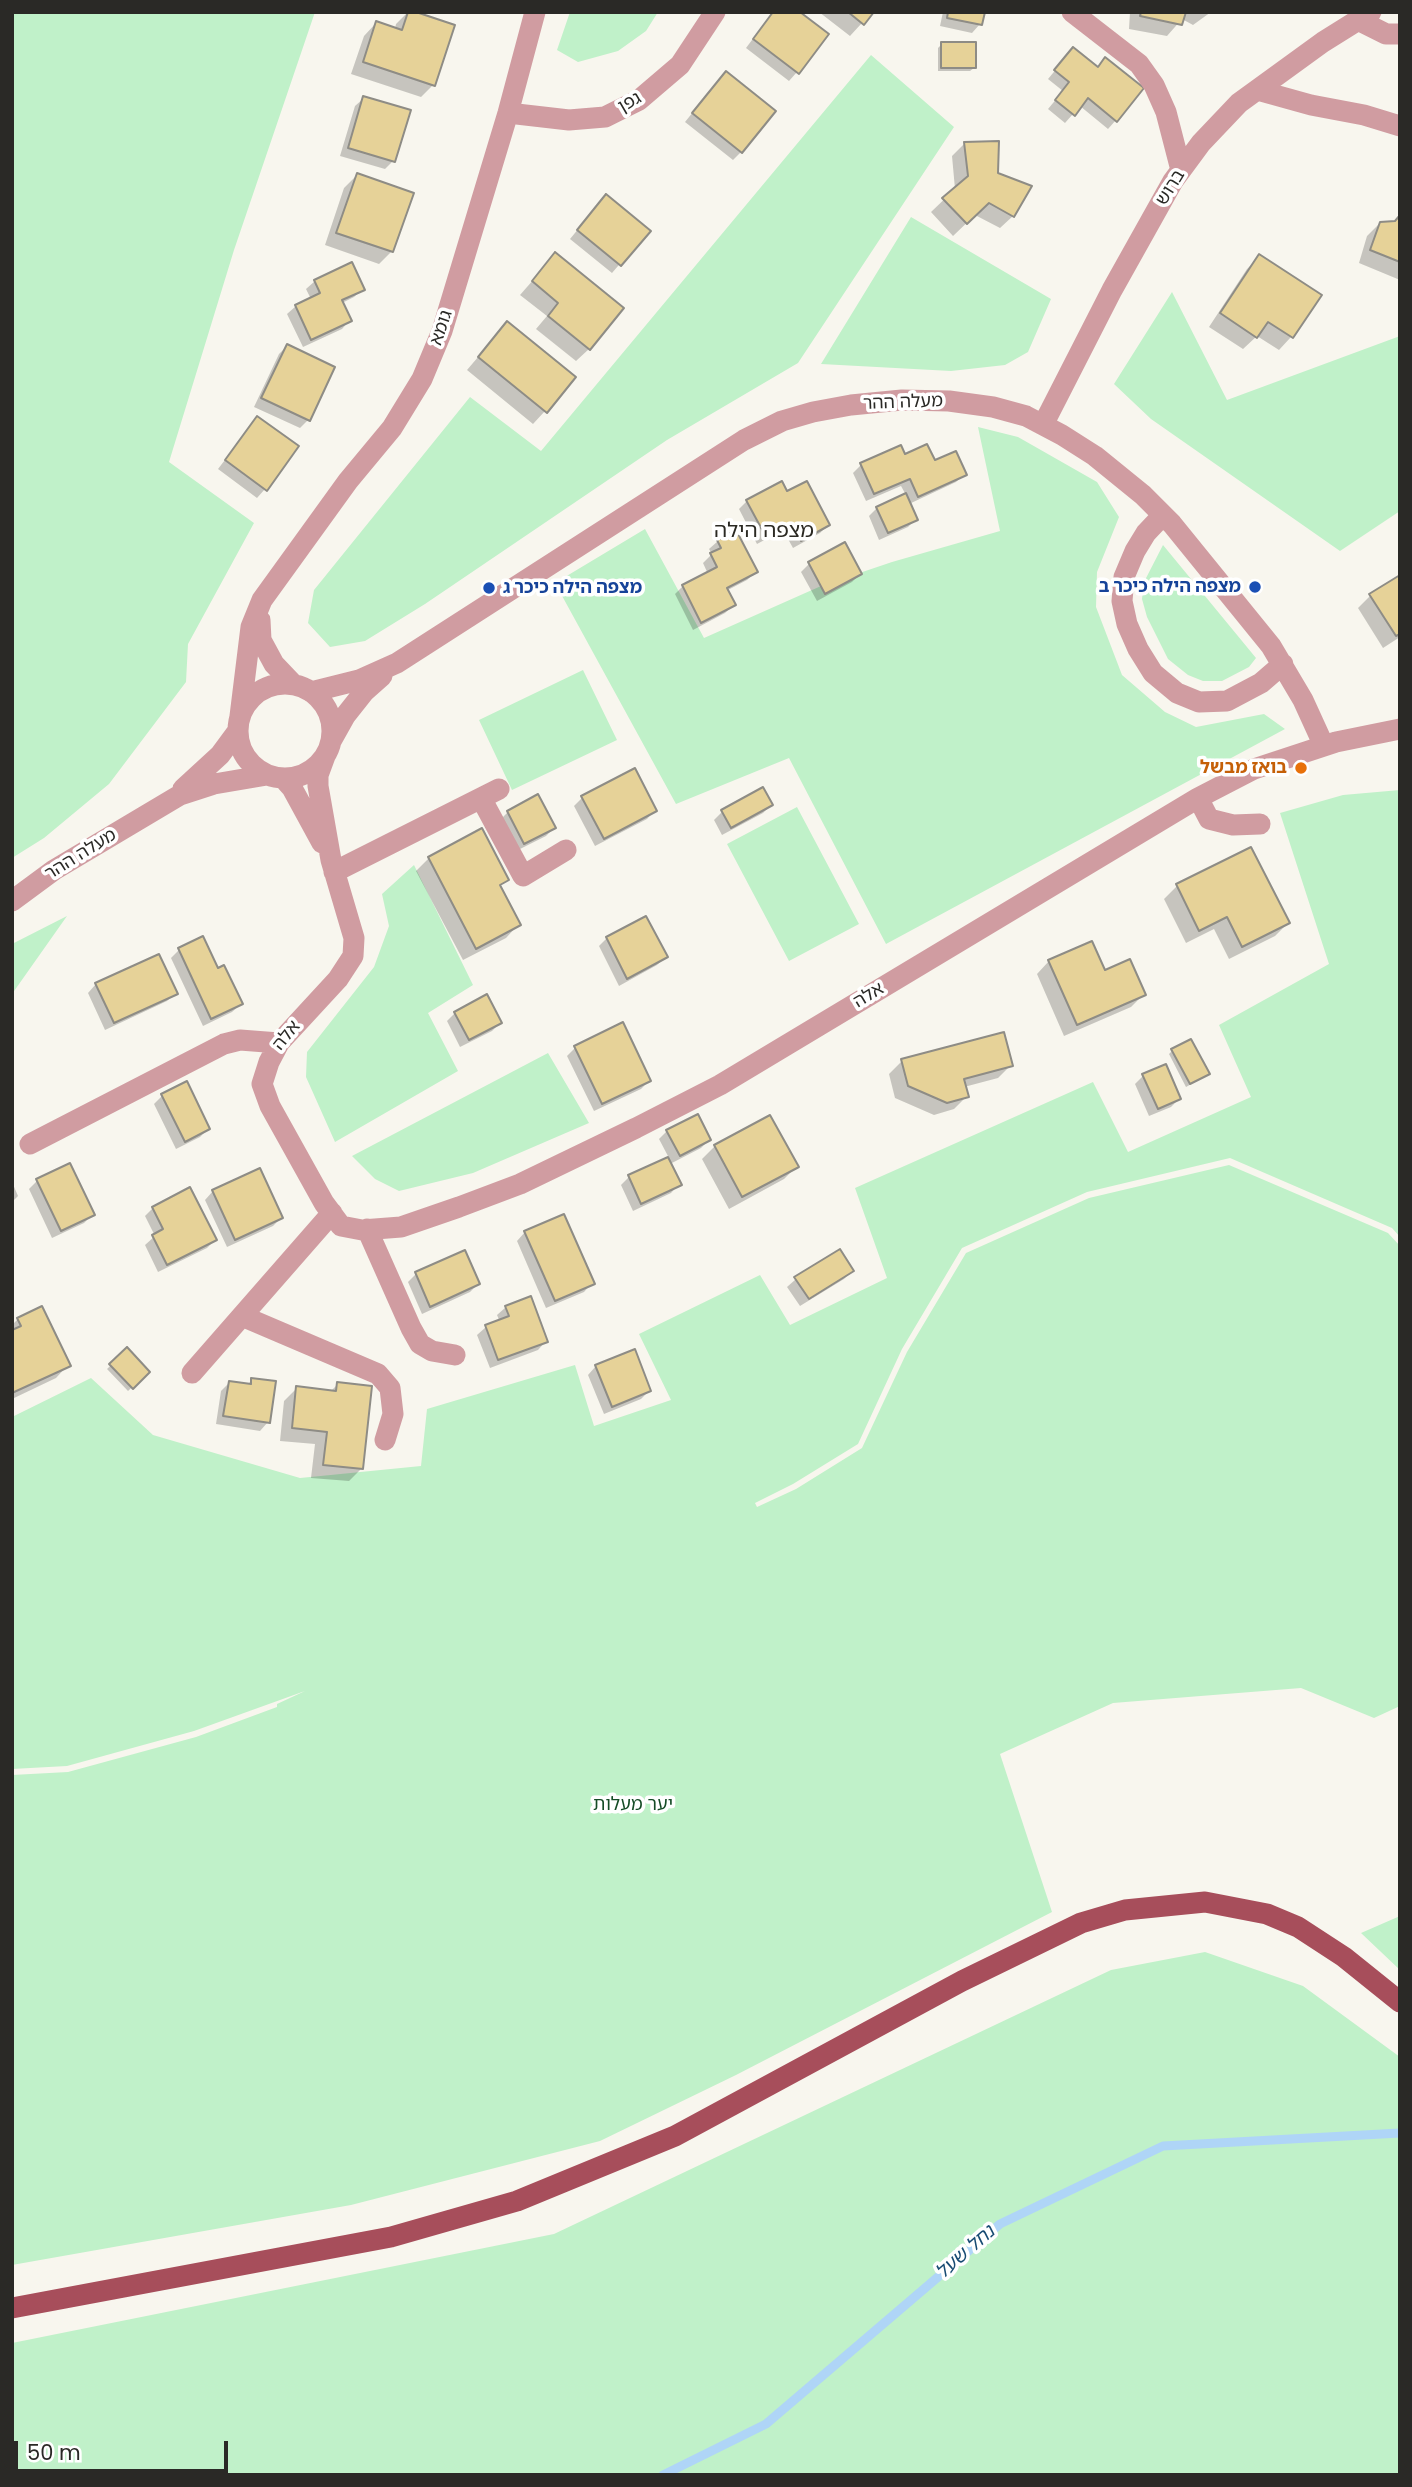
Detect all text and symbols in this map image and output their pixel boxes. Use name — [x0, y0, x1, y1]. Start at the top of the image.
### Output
street label: גפן — [615, 88, 645, 118]
street label: ברוש — [1152, 166, 1190, 210]
street label: גומא — [426, 308, 458, 348]
street label: מעלה ההר — [863, 391, 943, 415]
district label: מצפה הילה — [714, 519, 814, 545]
place label: מצפה הילה כיכר ב — [1099, 576, 1241, 598]
place label: מצפה הילה כיכר ג — [503, 577, 642, 599]
marker: מצפה הילה כיכר ב — [1247, 579, 1263, 595]
marker: מצפה הילה כיכר ג — [481, 580, 497, 596]
place label: בואז מבשל — [1200, 757, 1287, 779]
marker: בואז מבשל — [1293, 760, 1309, 776]
street label: מעלה ההר — [41, 825, 121, 885]
street label: אלה — [850, 979, 888, 1013]
street label: אלה — [269, 1017, 305, 1055]
park label: יער מעלות — [593, 1794, 673, 1816]
water label: נחל שעל — [932, 2221, 1000, 2285]
scale bar — [18, 2428, 231, 2472]
text: 50 m — [27, 2438, 81, 2467]

